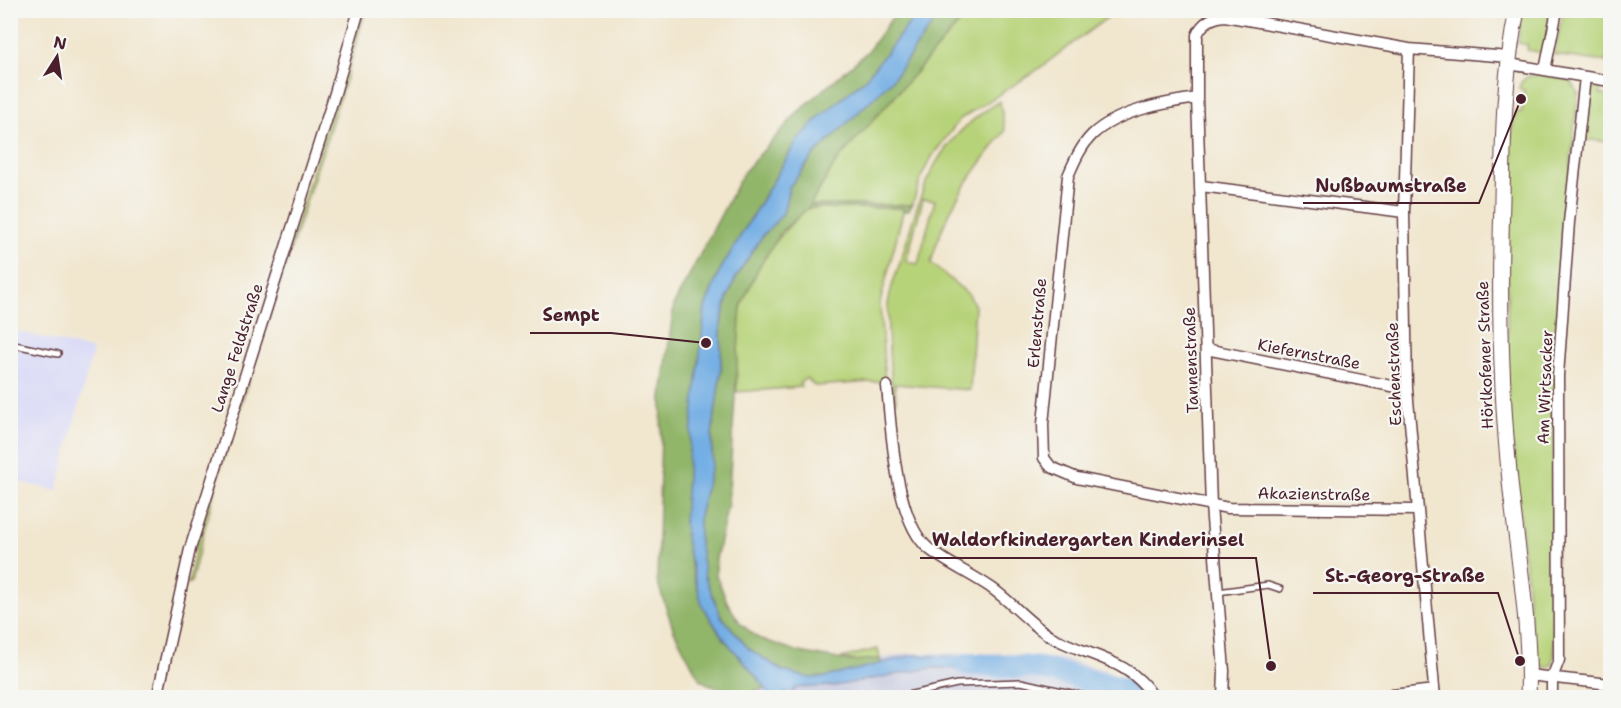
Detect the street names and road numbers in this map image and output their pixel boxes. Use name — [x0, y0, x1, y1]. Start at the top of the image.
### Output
street label: Erlenstraße — [1023, 277, 1051, 369]
street label: Hörlkofener Straße — [1472, 280, 1498, 430]
street label: Lange Feldstraße — [206, 281, 268, 415]
street label: Tannenstraße — [1179, 306, 1203, 414]
street label: Eschenstraße — [1382, 322, 1406, 426]
street label: Am Wirtsacker — [1533, 329, 1557, 445]
street label: Kiefernstraße — [1256, 334, 1362, 374]
street label: Akazienstraße — [1258, 483, 1370, 505]

